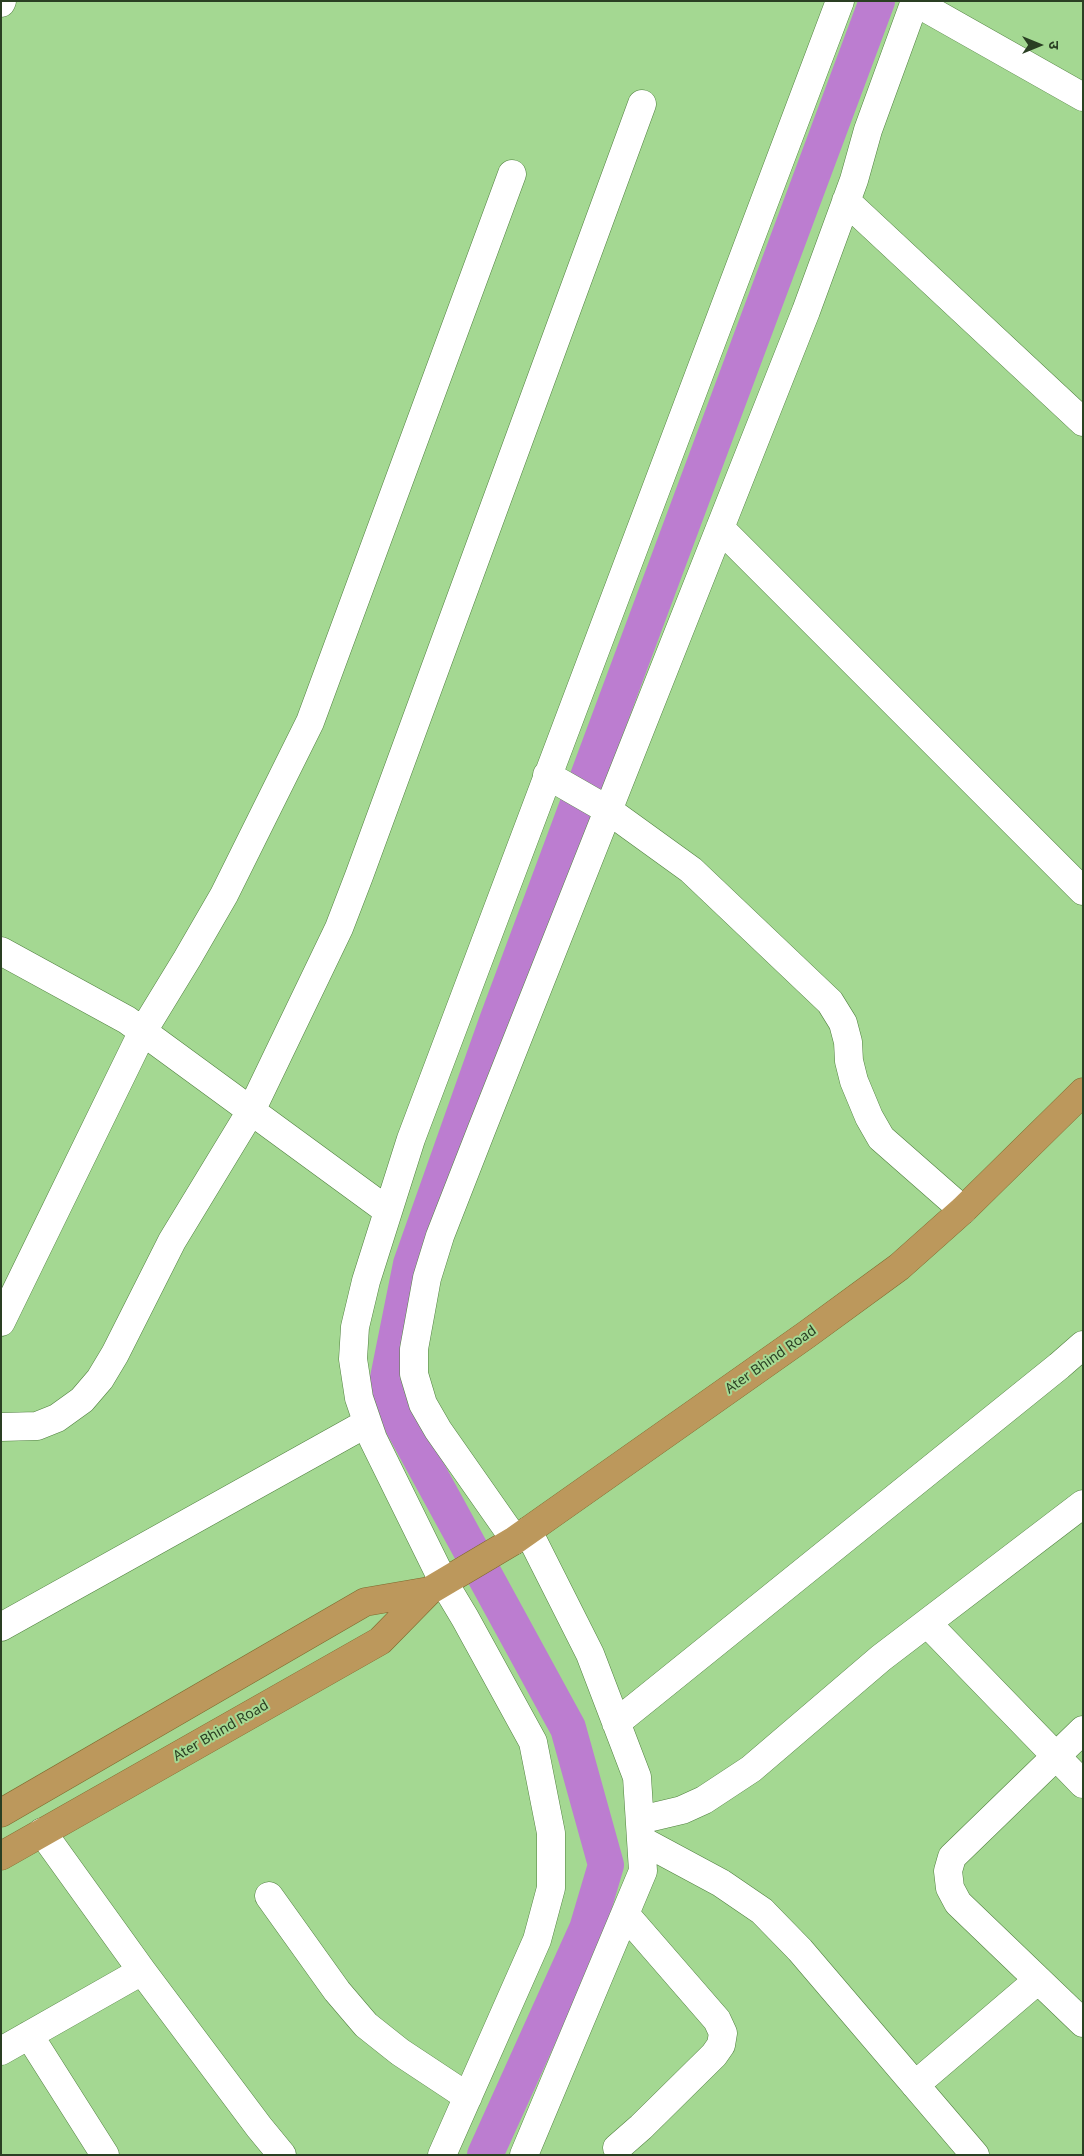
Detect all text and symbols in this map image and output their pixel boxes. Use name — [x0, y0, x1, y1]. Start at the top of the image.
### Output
north arrow — [1014, 20, 1064, 70]
text: उ — [1045, 41, 1064, 49]
street label: Ater Bhind Road — [722, 1322, 820, 1398]
street label: Ater Bhind Road — [170, 1697, 272, 1765]

